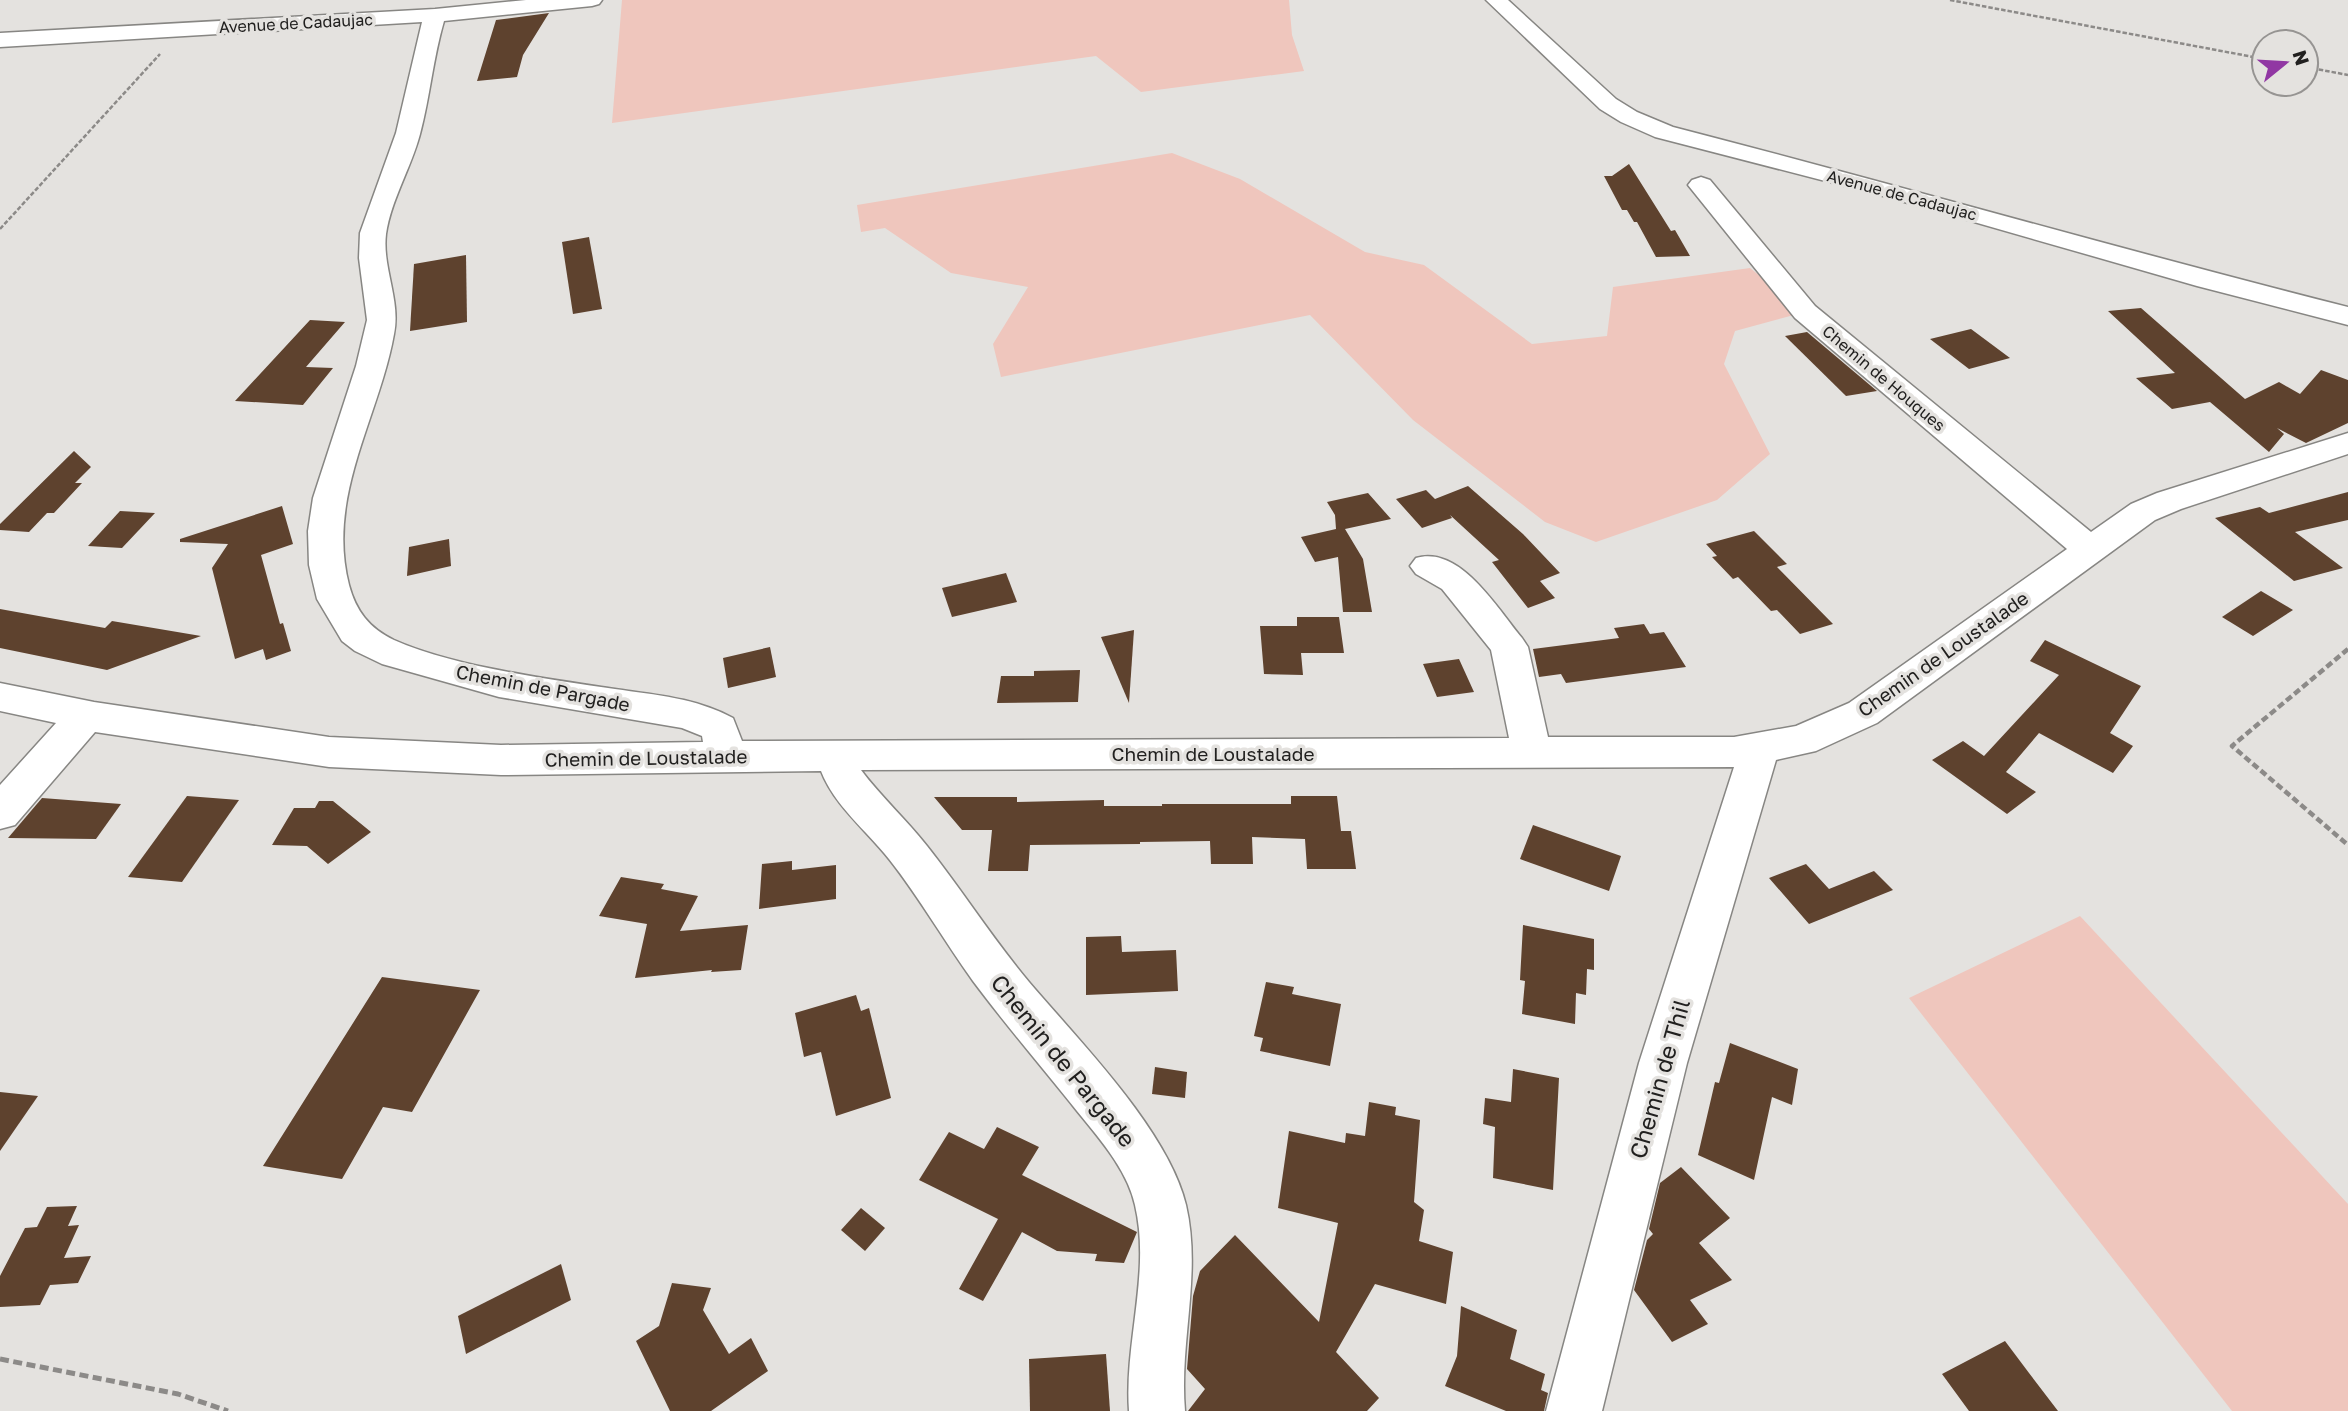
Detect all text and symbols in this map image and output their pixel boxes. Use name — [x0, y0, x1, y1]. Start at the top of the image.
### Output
street label: Avenue de Cadaujac — [219, 9, 374, 37]
north arrow — [2250, 28, 2320, 98]
text: N — [2288, 47, 2315, 68]
street label: Avenue de Cadaujac — [1825, 165, 1979, 225]
street label: Chemin de Houques — [1819, 321, 1949, 435]
street label: Chemin de Loustalade — [1853, 586, 2032, 721]
street label: Chemin de Pargade — [454, 659, 632, 716]
street label: Chemin de Loustalade — [1112, 742, 1314, 765]
street label: Chemin de Loustalade — [544, 744, 748, 771]
street label: Chemin de Pargade — [986, 968, 1142, 1152]
street label: Chemin de Thil — [1623, 996, 1695, 1162]

